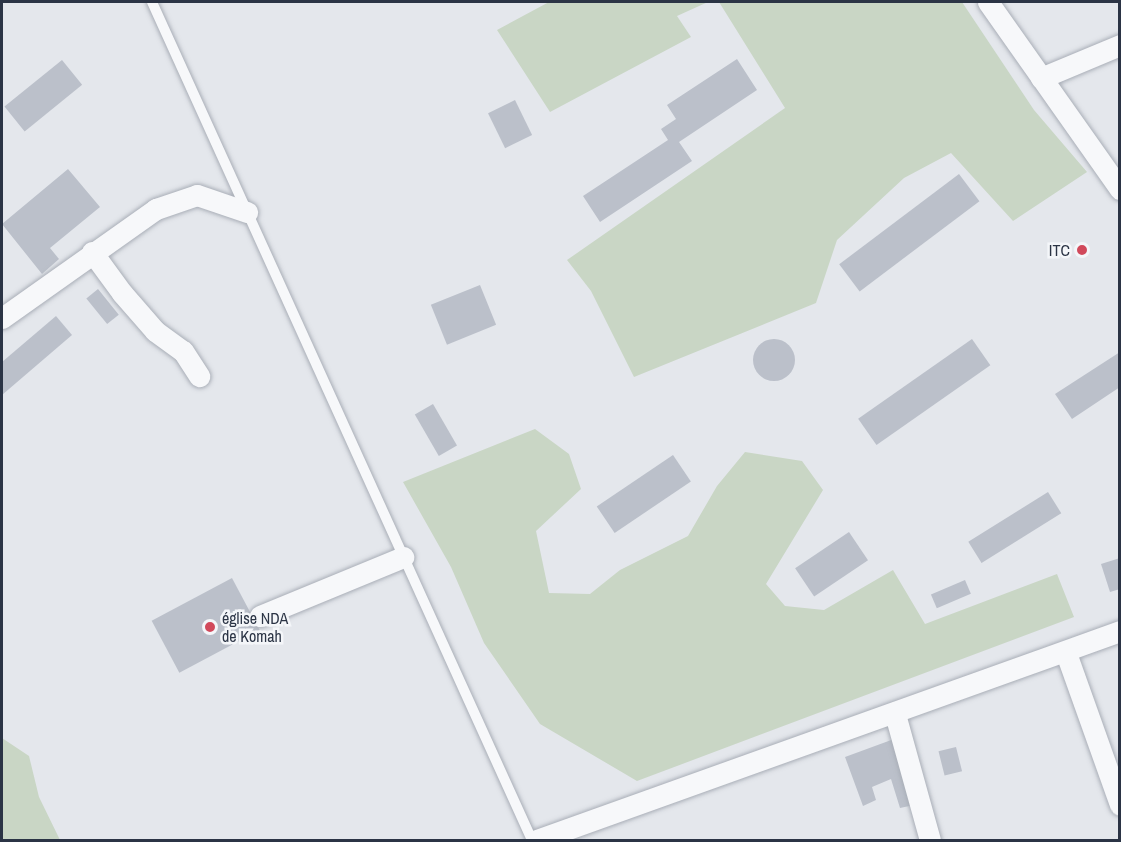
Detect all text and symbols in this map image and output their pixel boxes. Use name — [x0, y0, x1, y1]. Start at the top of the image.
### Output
place label: ITC — [1049, 240, 1070, 260]
marker: ITC — [1075, 243, 1089, 257]
place label: église NDA de Komah — [222, 608, 288, 646]
marker: église NDA de Komah — [203, 620, 217, 634]

